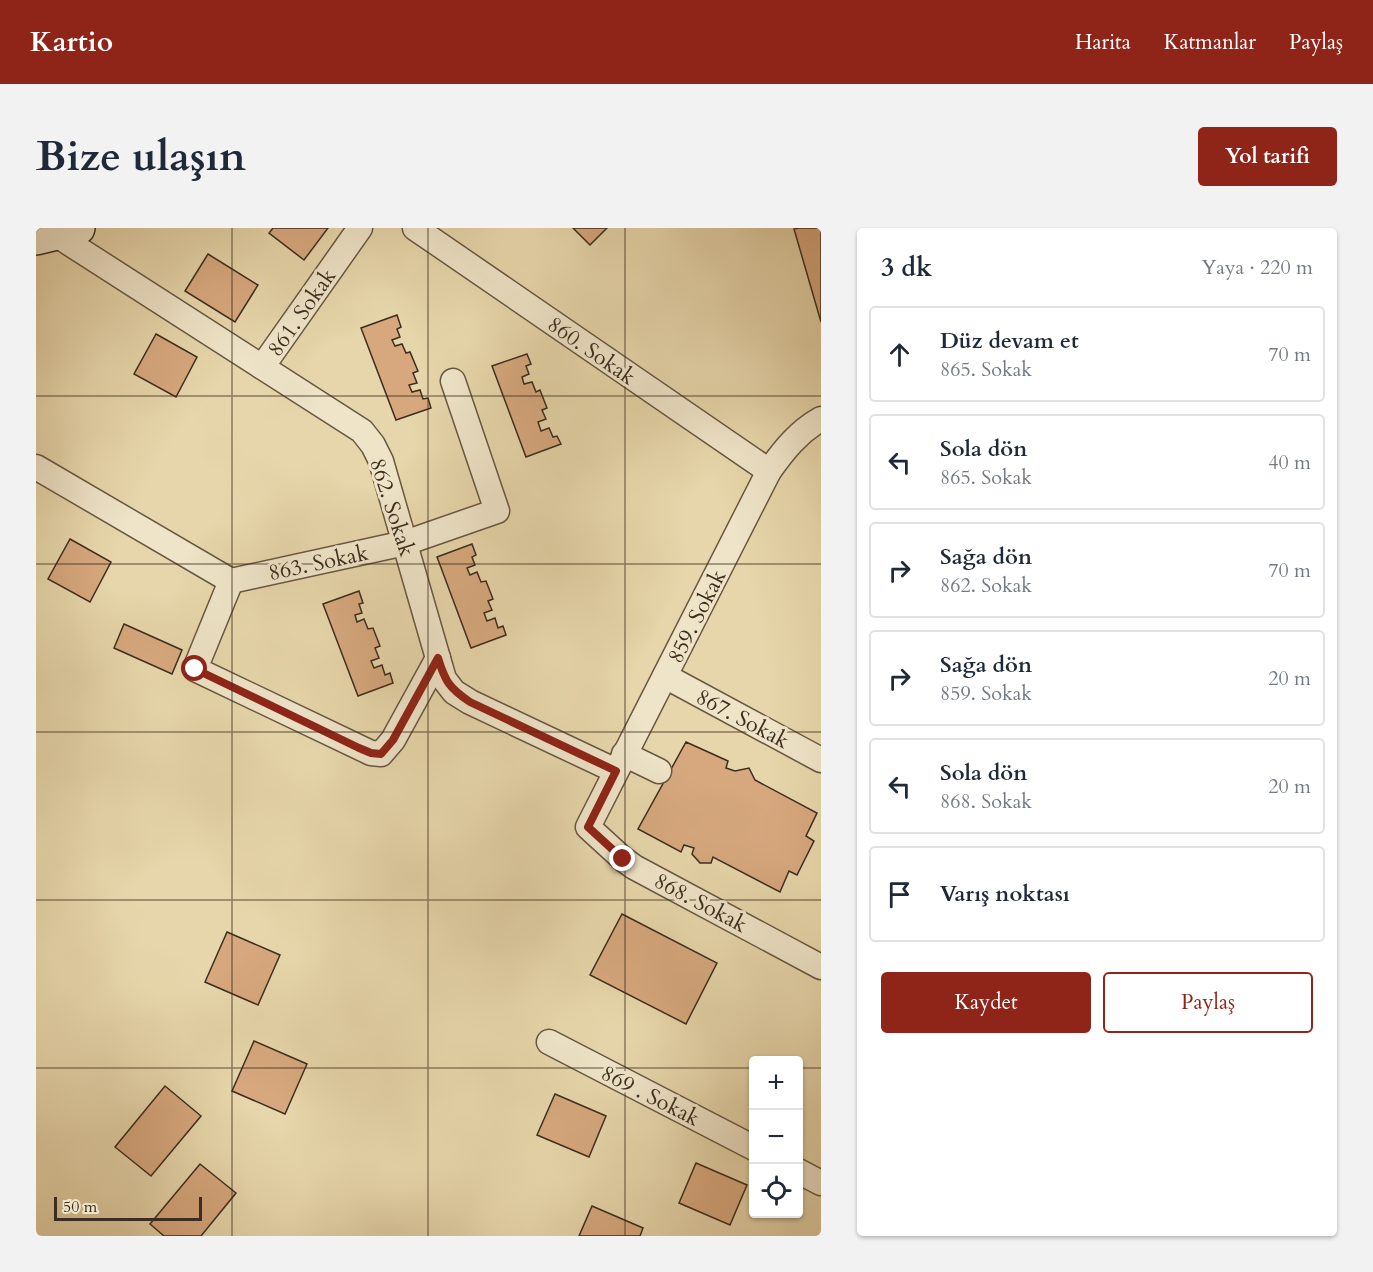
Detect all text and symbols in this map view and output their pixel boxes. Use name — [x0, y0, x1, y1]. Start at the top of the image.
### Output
text: Kartio — [30, 23, 113, 61]
text: Harita — [1075, 28, 1131, 57]
text: Katmanlar — [1164, 28, 1256, 57]
text: Paylaş — [1289, 28, 1343, 57]
button: Yol tarifi — [1198, 127, 1337, 186]
text: Bize ulaşın — [36, 128, 246, 185]
text: 3 dk — [881, 250, 932, 285]
text: Yaya · 220 m — [1201, 254, 1313, 281]
street label: 861. Sokak — [260, 262, 343, 363]
street label: 860. Sokak — [541, 309, 642, 392]
text: Düz devam et — [940, 326, 1079, 356]
icon: ahead — [883, 338, 916, 371]
text: 70 m — [1268, 341, 1311, 368]
text: 865. Sokak — [940, 356, 1032, 383]
text: Sola dön — [940, 434, 1027, 464]
icon: left — [883, 446, 916, 479]
text: 40 m — [1268, 449, 1311, 476]
street label: 862. Sokak — [362, 455, 422, 560]
text: 865. Sokak — [940, 464, 1032, 491]
street label: 863. Sokak — [266, 538, 371, 588]
text: Sağa dön — [940, 542, 1032, 572]
icon: right — [883, 554, 916, 587]
text: 70 m — [1268, 557, 1311, 584]
street label: 859. Sokak — [661, 564, 733, 668]
text: 862. Sokak — [940, 572, 1032, 599]
text: Sağa dön — [940, 650, 1032, 680]
route start — [181, 655, 207, 681]
icon: right — [883, 662, 916, 695]
text: 20 m — [1268, 665, 1311, 692]
text: 859. Sokak — [940, 680, 1032, 707]
street label: 867. Sokak — [691, 682, 794, 756]
text: Sola dön — [940, 758, 1027, 788]
icon: left — [883, 770, 916, 803]
text: 20 m — [1268, 773, 1311, 800]
text: 868. Sokak — [940, 788, 1032, 815]
route end — [609, 845, 635, 871]
street label: 868. Sokak — [649, 866, 752, 940]
icon: arrive — [883, 878, 916, 911]
text: Varış noktası — [940, 879, 1070, 909]
button: Kaydet — [881, 972, 1091, 1033]
button: Paylaş — [1103, 972, 1313, 1033]
map controls — [749, 1056, 803, 1218]
button: + — [749, 1056, 803, 1110]
street label: 869 . Sokak — [596, 1058, 705, 1134]
button: − — [749, 1110, 803, 1164]
button: locate — [749, 1164, 803, 1218]
scale bar — [54, 1194, 202, 1222]
text: 50 m — [63, 1196, 97, 1218]

